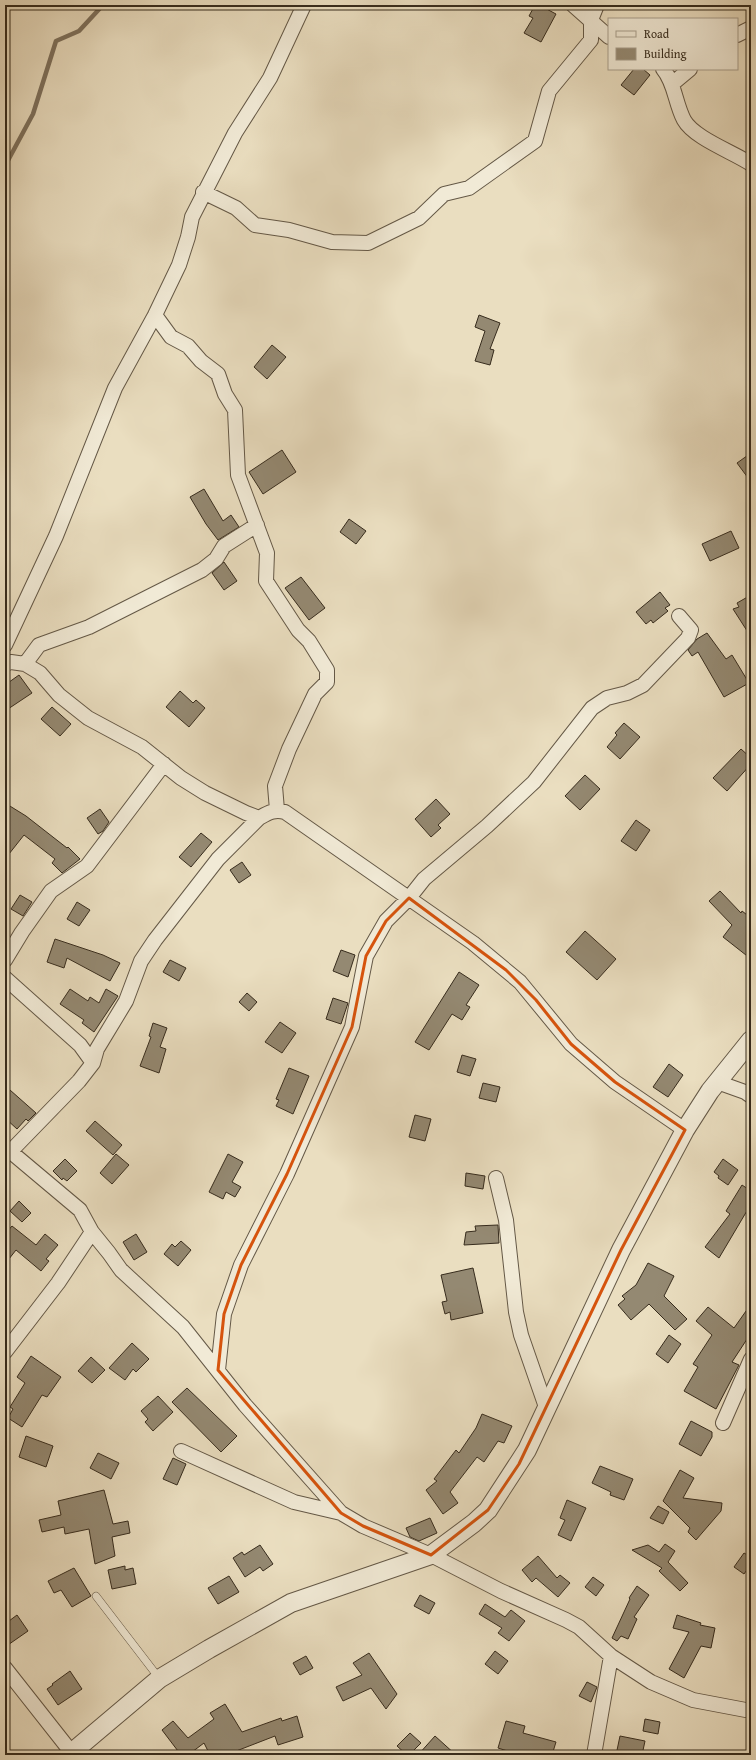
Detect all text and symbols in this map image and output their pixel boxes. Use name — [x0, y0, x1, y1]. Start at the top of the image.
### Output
legend — [608, 18, 738, 70]
text: Road — [644, 25, 670, 42]
text: Building — [644, 45, 687, 62]

